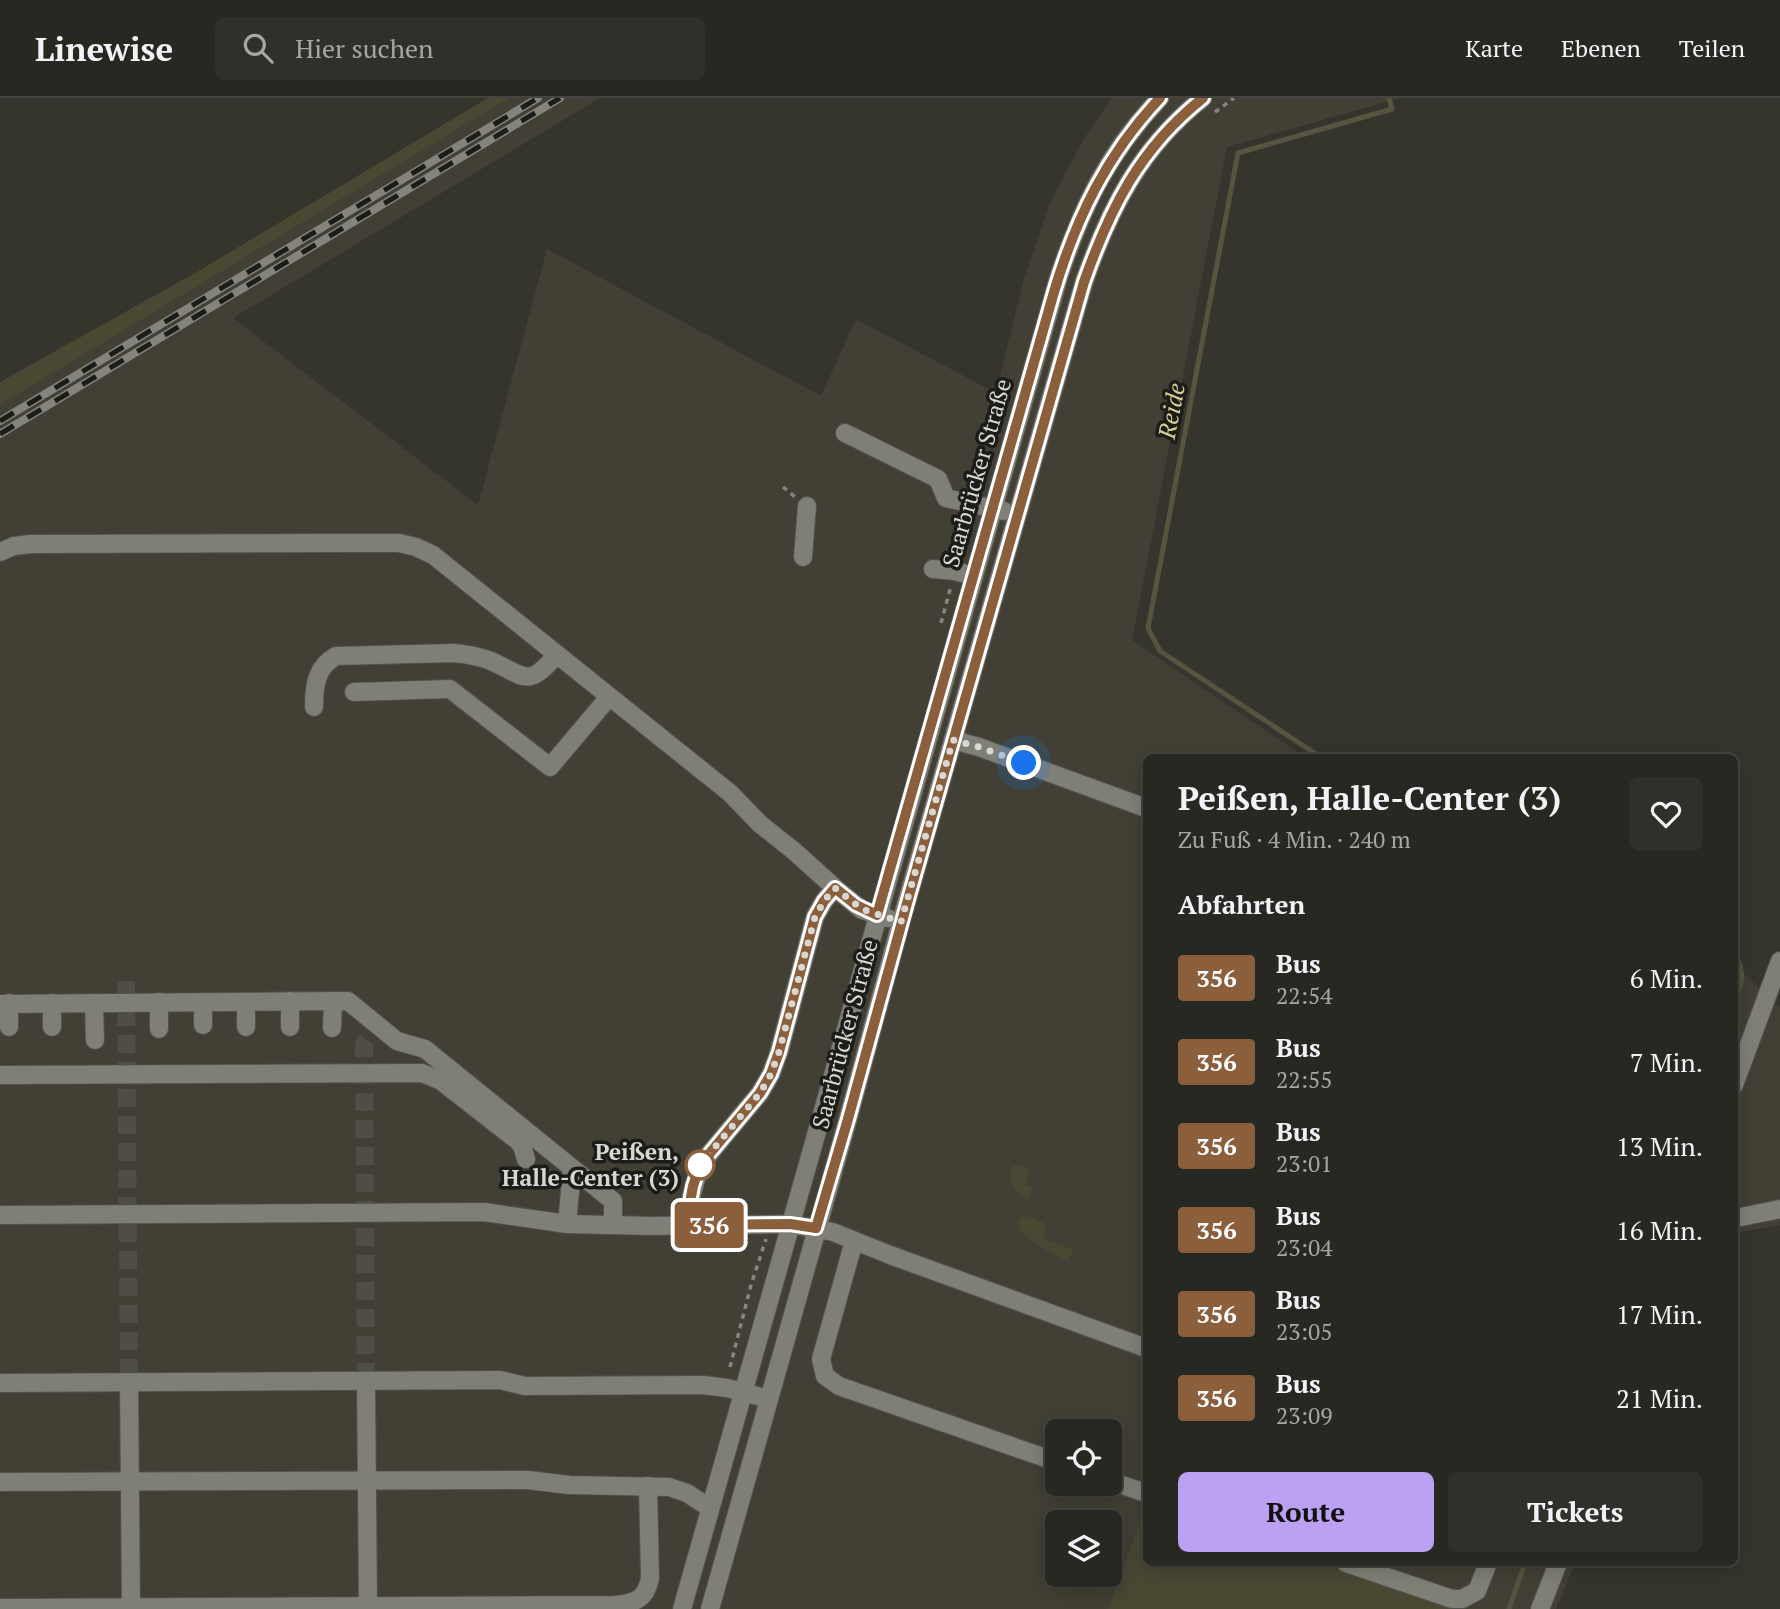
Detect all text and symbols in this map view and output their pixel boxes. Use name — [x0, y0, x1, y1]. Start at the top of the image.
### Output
search box — [215, 17, 705, 80]
text: Linewise — [35, 27, 173, 70]
icon: search — [239, 29, 277, 67]
text: Hier suchen — [295, 31, 433, 65]
text: Karte — [1465, 32, 1523, 64]
text: Ebenen — [1561, 32, 1641, 64]
text: Teilen — [1679, 32, 1745, 64]
street label: Saarbrücker Straße — [935, 375, 1018, 571]
water label: Reide — [1150, 380, 1192, 442]
your location — [1006, 745, 1041, 780]
text: Peißen, Halle-Center (3) — [1178, 776, 1561, 819]
button: heart — [1629, 777, 1703, 851]
text: Zu Fuß · 4 Min. · 240 m — [1178, 824, 1411, 855]
text: Abfahrten — [1178, 887, 1305, 921]
street label: Saarbrücker Straße — [804, 936, 885, 1132]
text: Bus — [1276, 946, 1321, 980]
text: 6 Min. — [1630, 961, 1703, 995]
text: 356 — [1196, 962, 1237, 994]
text: 22:54 — [1276, 980, 1333, 1011]
text: Bus — [1276, 1030, 1321, 1064]
text: 7 Min. — [1630, 1045, 1703, 1079]
text: 356 — [1196, 1046, 1237, 1078]
text: 22:55 — [1276, 1064, 1333, 1095]
text: Bus — [1276, 1114, 1321, 1148]
text: 13 Min. — [1616, 1129, 1703, 1163]
text: 356 — [1196, 1130, 1237, 1162]
place label: Peißen, Halle-Center (3) — [502, 1136, 679, 1193]
text: 23:01 — [1276, 1148, 1333, 1179]
marker: Peißen, Halle-Center (3) — [685, 1150, 715, 1180]
text: Bus — [1276, 1198, 1321, 1232]
line badge: 356 — [669, 1202, 749, 1248]
text: 356 — [689, 1209, 729, 1241]
text: 16 Min. — [1616, 1213, 1703, 1247]
text: 356 — [1196, 1214, 1237, 1246]
text: 23:04 — [1276, 1232, 1333, 1263]
text: Bus — [1276, 1282, 1321, 1316]
text: 17 Min. — [1616, 1297, 1703, 1331]
text: 356 — [1196, 1298, 1237, 1330]
text: 23:05 — [1276, 1316, 1333, 1347]
text: Bus — [1276, 1366, 1321, 1400]
text: 21 Min. — [1616, 1381, 1703, 1415]
text: 356 — [1196, 1382, 1237, 1414]
text: 23:09 — [1276, 1400, 1333, 1431]
map controls — [1045, 1419, 1122, 1587]
button: locate — [1045, 1419, 1122, 1496]
button: Route — [1178, 1472, 1434, 1552]
button: Tickets — [1448, 1472, 1703, 1552]
button: layers — [1045, 1510, 1122, 1587]

